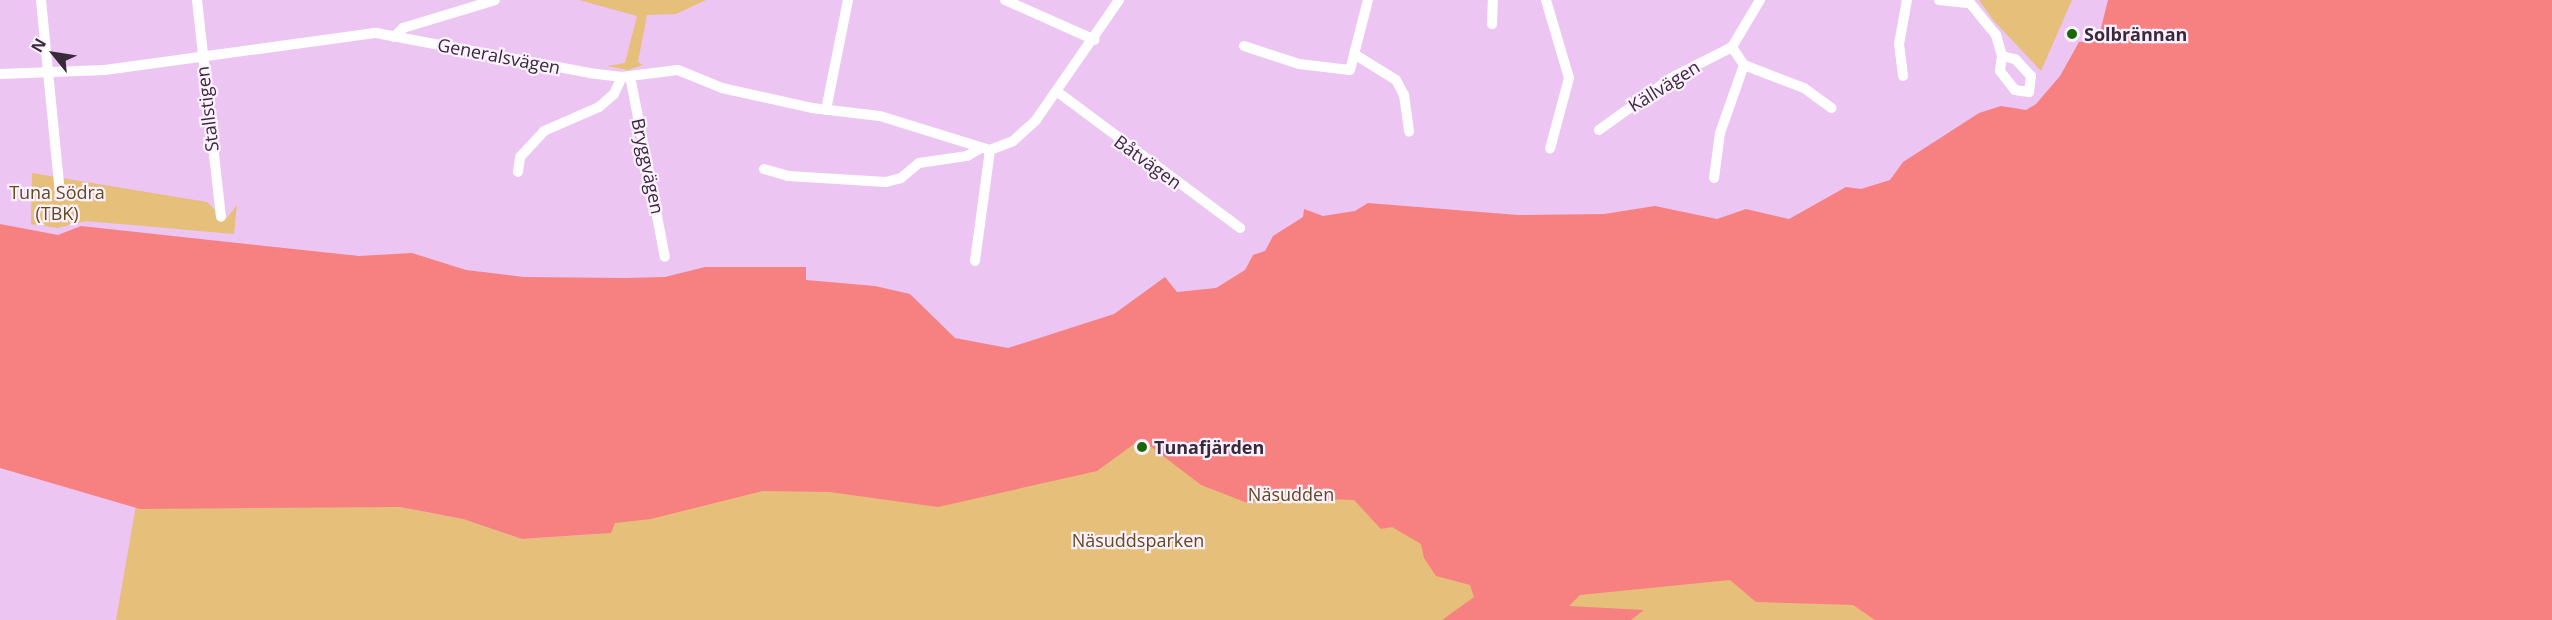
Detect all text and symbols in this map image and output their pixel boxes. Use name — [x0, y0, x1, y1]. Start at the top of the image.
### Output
place label: Solbrännan — [2084, 23, 2187, 45]
north arrow — [24, 24, 84, 84]
marker: Solbrännan — [2065, 27, 2079, 41]
street label: Generalsvägen — [436, 33, 562, 79]
text: N — [26, 34, 51, 56]
street label: Källvägen — [1624, 56, 1704, 116]
street label: Stallstigen — [191, 65, 223, 153]
street label: Bryggvägen — [627, 116, 669, 216]
street label: Båtvägen — [1110, 130, 1186, 194]
park label: Tuna Södra (TBK) — [9, 182, 105, 224]
place label: Tunafjärden — [1154, 436, 1264, 458]
marker: Tunafjärden — [1135, 440, 1149, 454]
park label: Näsudden — [1248, 483, 1334, 505]
park label: Näsuddsparken — [1072, 529, 1204, 551]

